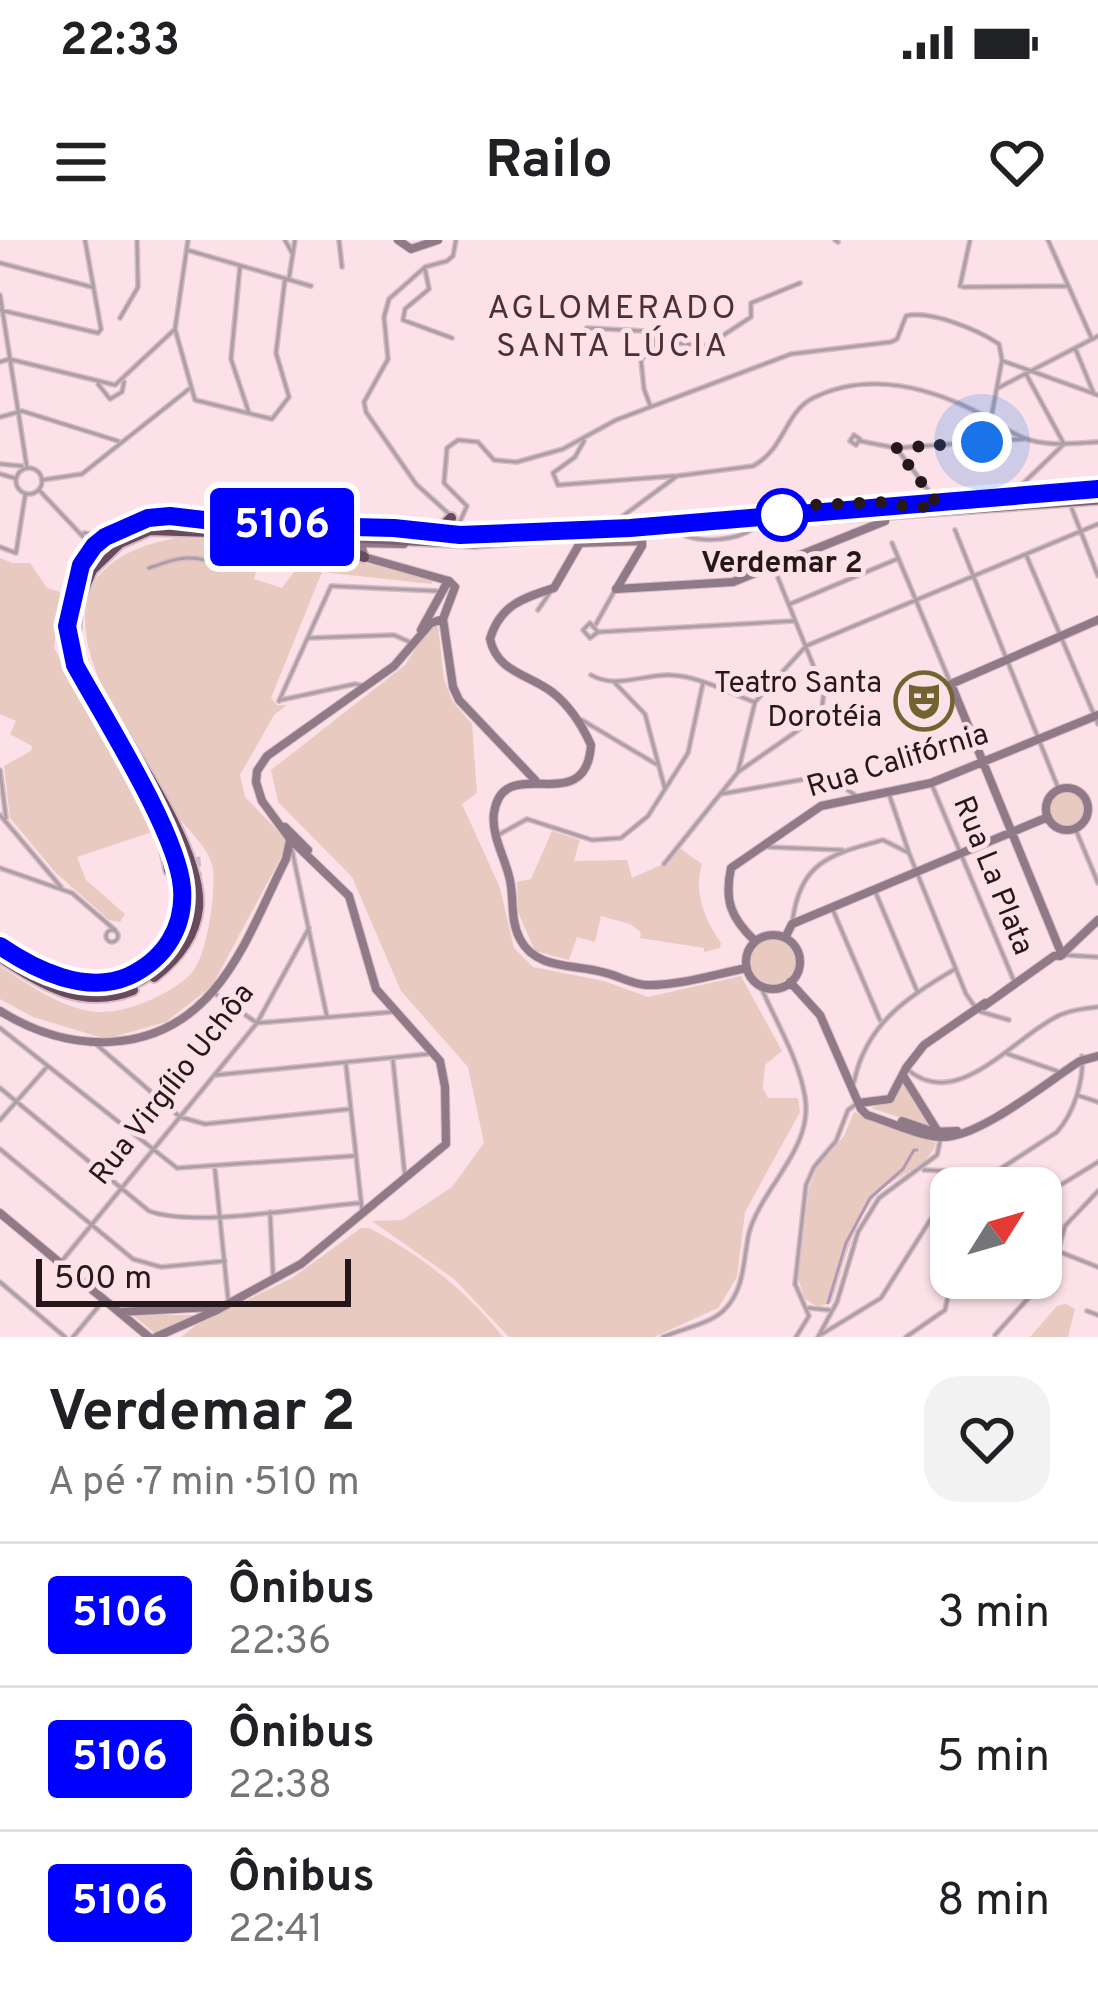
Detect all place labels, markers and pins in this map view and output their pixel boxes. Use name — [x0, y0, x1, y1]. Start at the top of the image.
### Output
marker: Verdemar 2 — [757, 490, 807, 540]
place label: Verdemar 2 — [701, 546, 863, 583]
place label: Teatro Santa Dorotéia — [714, 666, 882, 737]
theatre icon: Teatro Santa Dorotéia — [893, 670, 955, 732]

